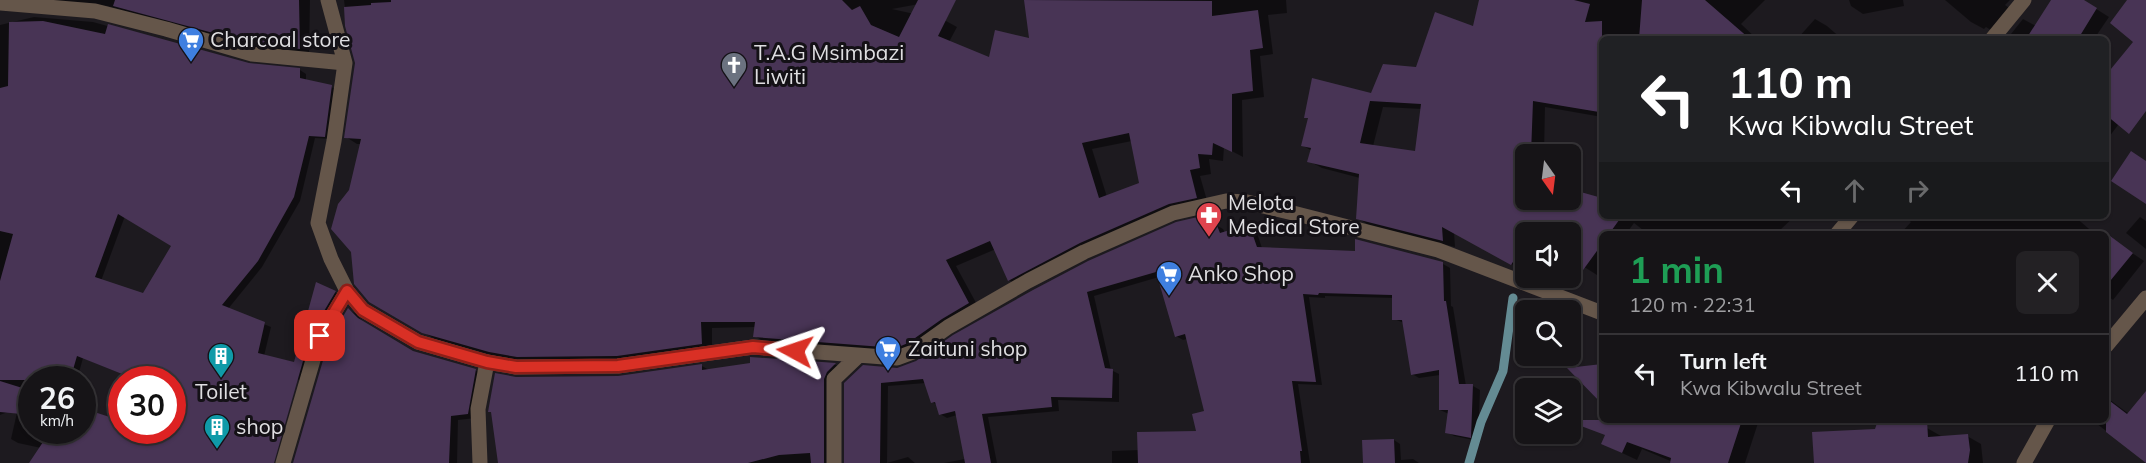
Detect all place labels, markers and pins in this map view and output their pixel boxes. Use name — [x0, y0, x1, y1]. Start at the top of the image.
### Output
supermarket icon: Charcoal store — [176, 25, 206, 63]
place label: Charcoal store — [210, 26, 350, 52]
place label: T.A.G Msimbazi Liwiti — [754, 39, 904, 89]
church icon: T.A.G Msimbazi Liwiti — [719, 50, 749, 88]
place label: Melota Medical Store — [1228, 189, 1360, 239]
pharmacy icon: Melota Medical Store — [1194, 200, 1224, 238]
supermarket icon: Anko Shop — [1154, 259, 1184, 297]
place label: Anko Shop — [1188, 260, 1294, 286]
pin — [294, 310, 345, 361]
supermarket icon: Zaituni shop — [873, 334, 903, 372]
place label: Zaituni shop — [908, 335, 1027, 361]
building icon: Toilet — [206, 341, 236, 379]
place label: Toilet — [195, 378, 247, 404]
building icon: shop — [202, 412, 232, 450]
place label: shop — [236, 413, 283, 439]

